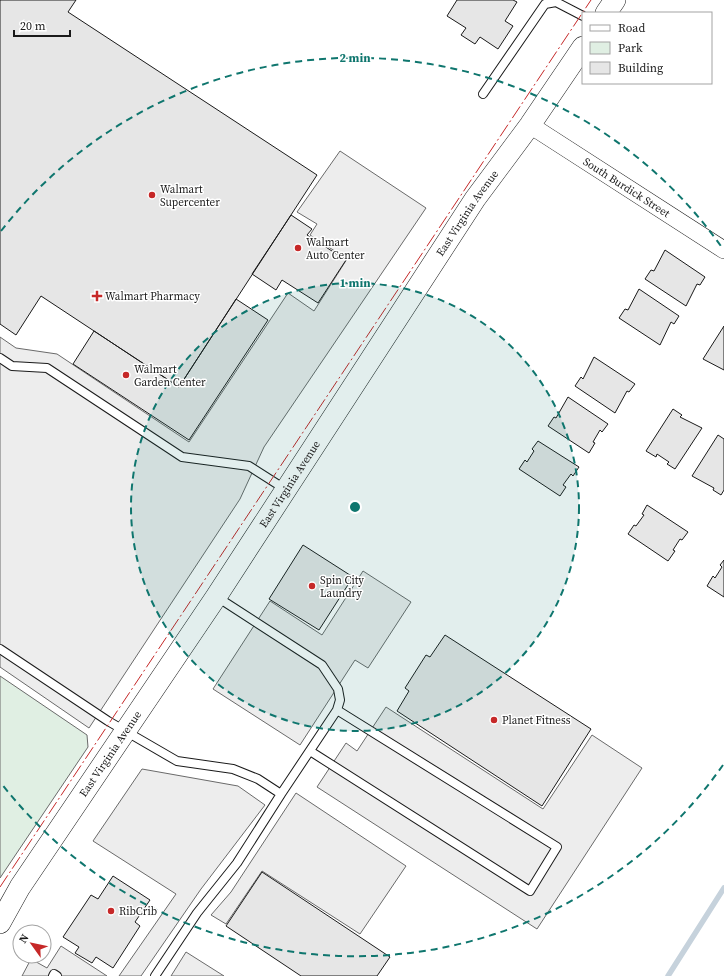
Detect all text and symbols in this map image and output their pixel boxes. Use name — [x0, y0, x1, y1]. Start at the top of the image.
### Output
scale bar — [14, 12, 70, 38]
legend — [582, 12, 712, 84]
text: 20 m — [20, 18, 46, 34]
text: Road — [618, 20, 645, 36]
text: Park — [618, 40, 643, 56]
text: 2 min — [339, 50, 371, 66]
text: Building — [618, 60, 663, 76]
street label: South Burdick Street — [580, 154, 673, 221]
street label: East Virginia Avenue — [432, 167, 502, 259]
place label: Walmart Supercenter — [160, 182, 220, 210]
marker: Walmart Supercenter — [147, 190, 157, 200]
place label: Walmart Auto Center — [306, 235, 365, 263]
marker: Walmart Auto Center — [293, 243, 303, 253]
text: 1 min — [339, 275, 371, 291]
place label: Walmart Pharmacy — [105, 289, 200, 304]
marker: Walmart Pharmacy — [92, 291, 102, 301]
place label: Walmart Garden Center — [134, 362, 206, 390]
marker: Walmart Garden Center — [121, 370, 131, 380]
street label: East Virginia Avenue — [256, 437, 324, 530]
centre of rings — [348, 500, 362, 514]
place label: Spin City Laundry — [320, 573, 364, 601]
marker: Spin City Laundry — [307, 581, 317, 591]
street label: East Virginia Avenue — [76, 707, 145, 800]
place label: Planet Fitness — [502, 713, 571, 728]
marker: Planet Fitness — [489, 715, 499, 725]
place label: RibCrib — [119, 904, 157, 919]
marker: RibCrib — [106, 906, 116, 916]
north arrow — [12, 924, 52, 964]
text: N — [16, 931, 33, 946]

